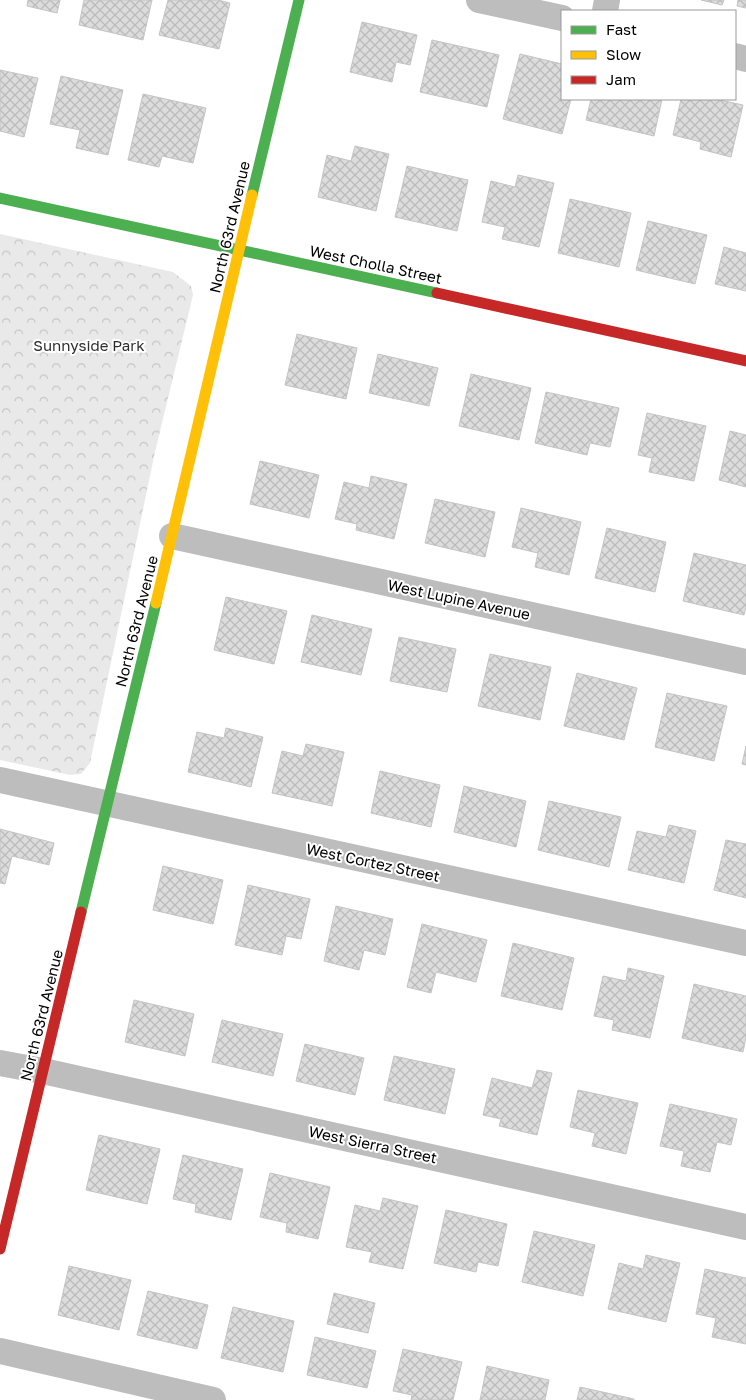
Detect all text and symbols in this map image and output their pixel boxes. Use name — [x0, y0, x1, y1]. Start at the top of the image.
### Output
legend — [561, 10, 736, 100]
text: Fast — [606, 20, 637, 38]
text: Slow — [606, 45, 641, 63]
text: Jam — [606, 70, 636, 88]
street label: North 63rd Avenue — [205, 159, 253, 295]
street label: West Cholla Street — [308, 241, 444, 287]
park label: Sunnyside Park — [33, 336, 145, 354]
street label: North 63rd Avenue — [111, 553, 161, 689]
street label: West Lupine Avenue — [386, 575, 532, 623]
street label: West Cortez Street — [305, 839, 441, 885]
street label: North 63rd Avenue — [16, 947, 66, 1083]
street label: West Sierra Street — [307, 1122, 439, 1166]

